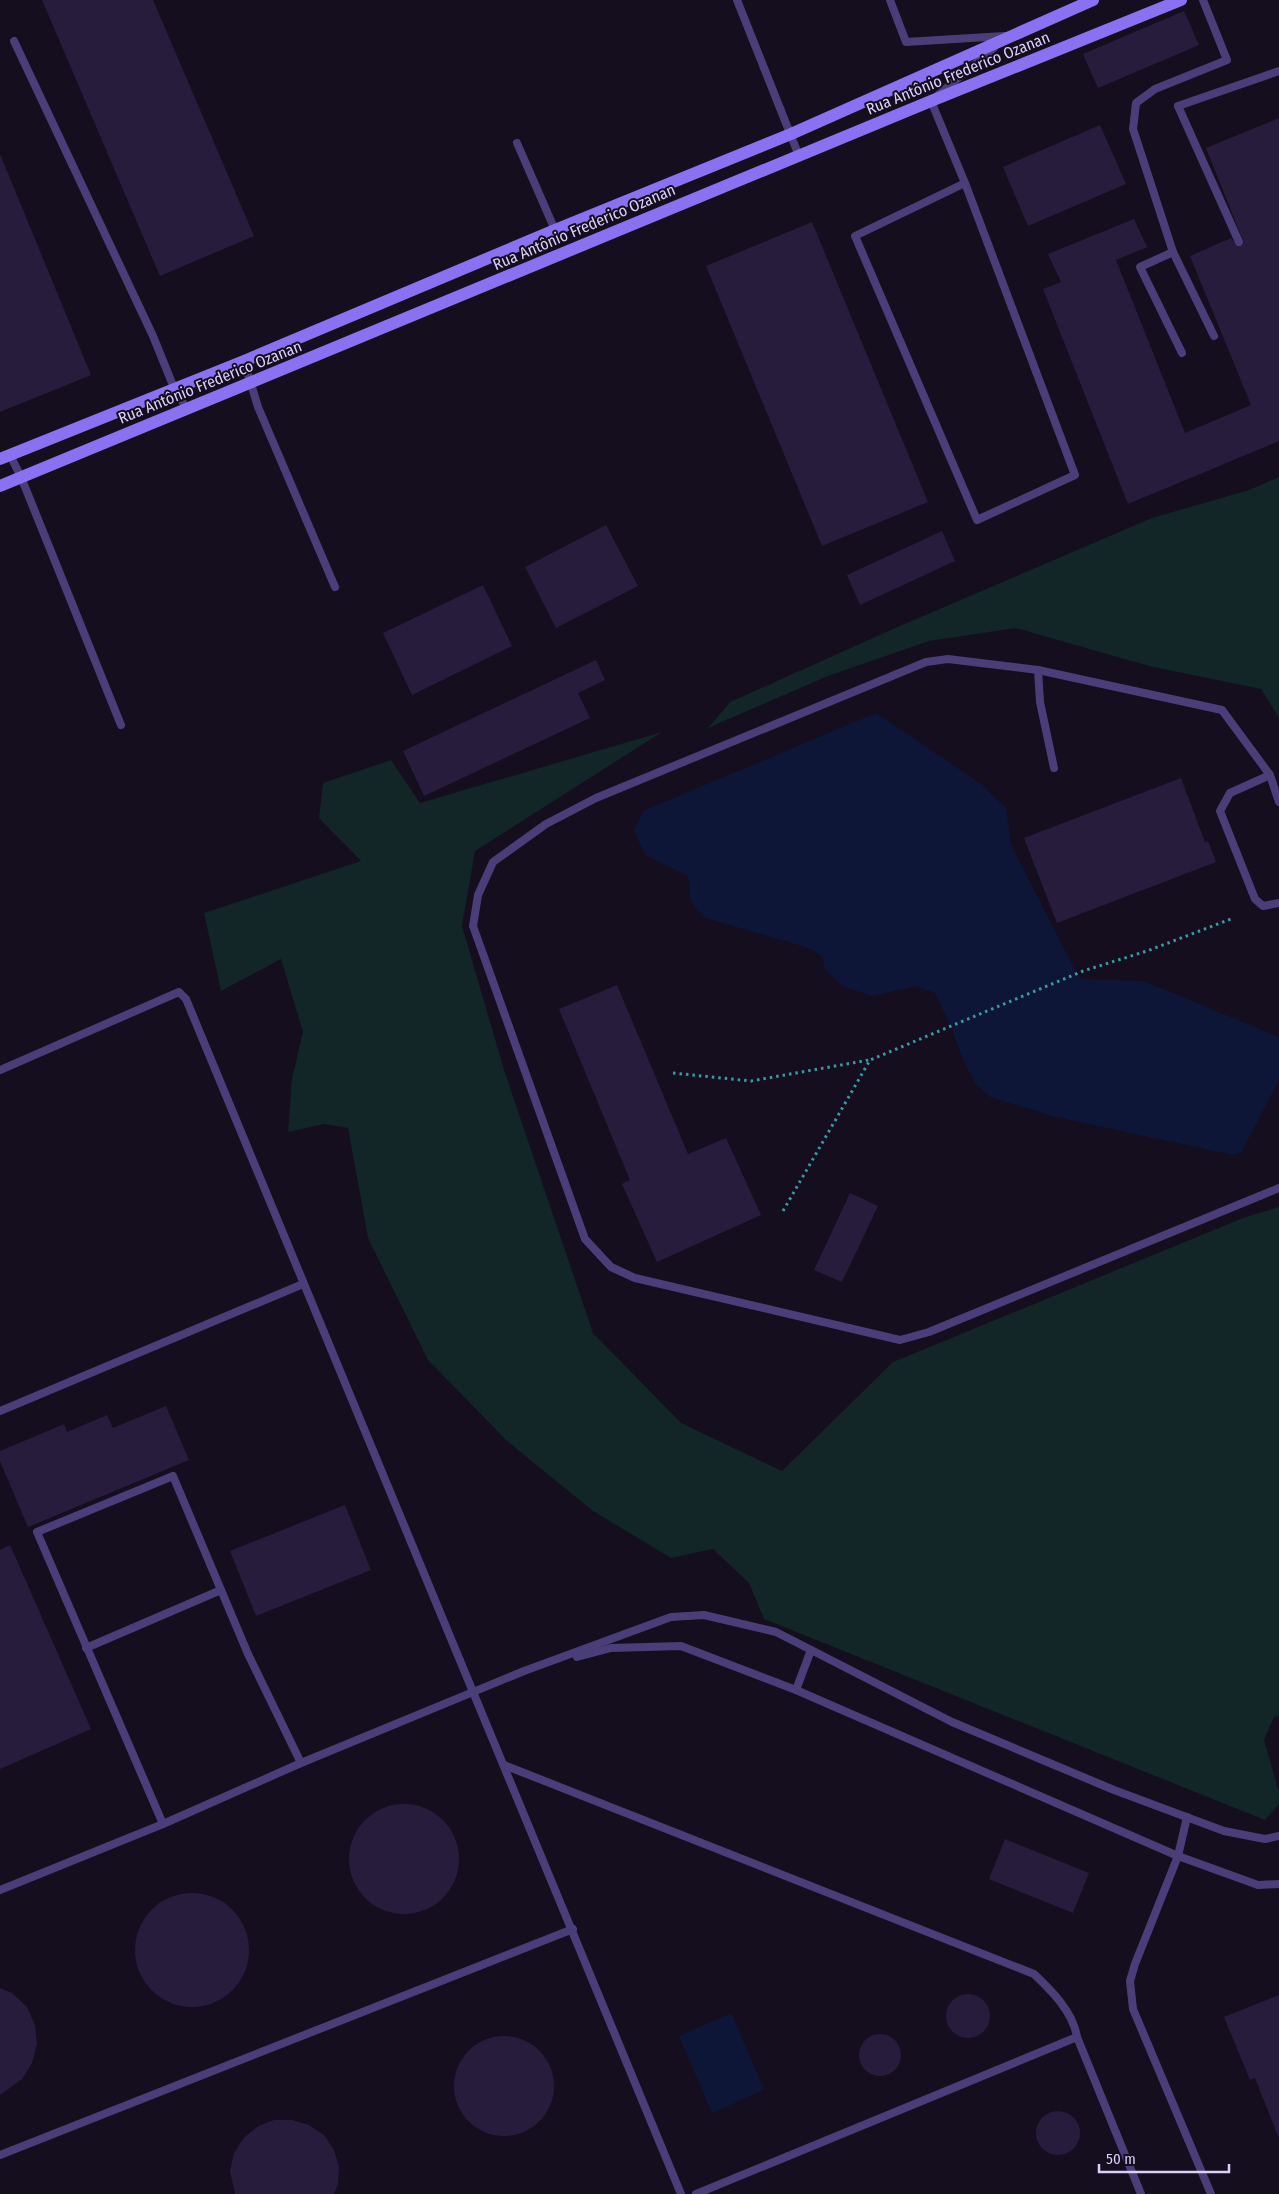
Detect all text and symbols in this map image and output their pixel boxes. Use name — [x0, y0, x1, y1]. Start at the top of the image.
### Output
street label: Rua Antônio Frederico Ozanan — [863, 27, 1053, 119]
street label: Rua Antônio Frederico Ozanan — [490, 180, 678, 274]
street label: Rua Antônio Frederico Ozanan — [115, 336, 305, 428]
scale bar — [1099, 2142, 1229, 2174]
text: 50 m — [1106, 2150, 1136, 2168]

